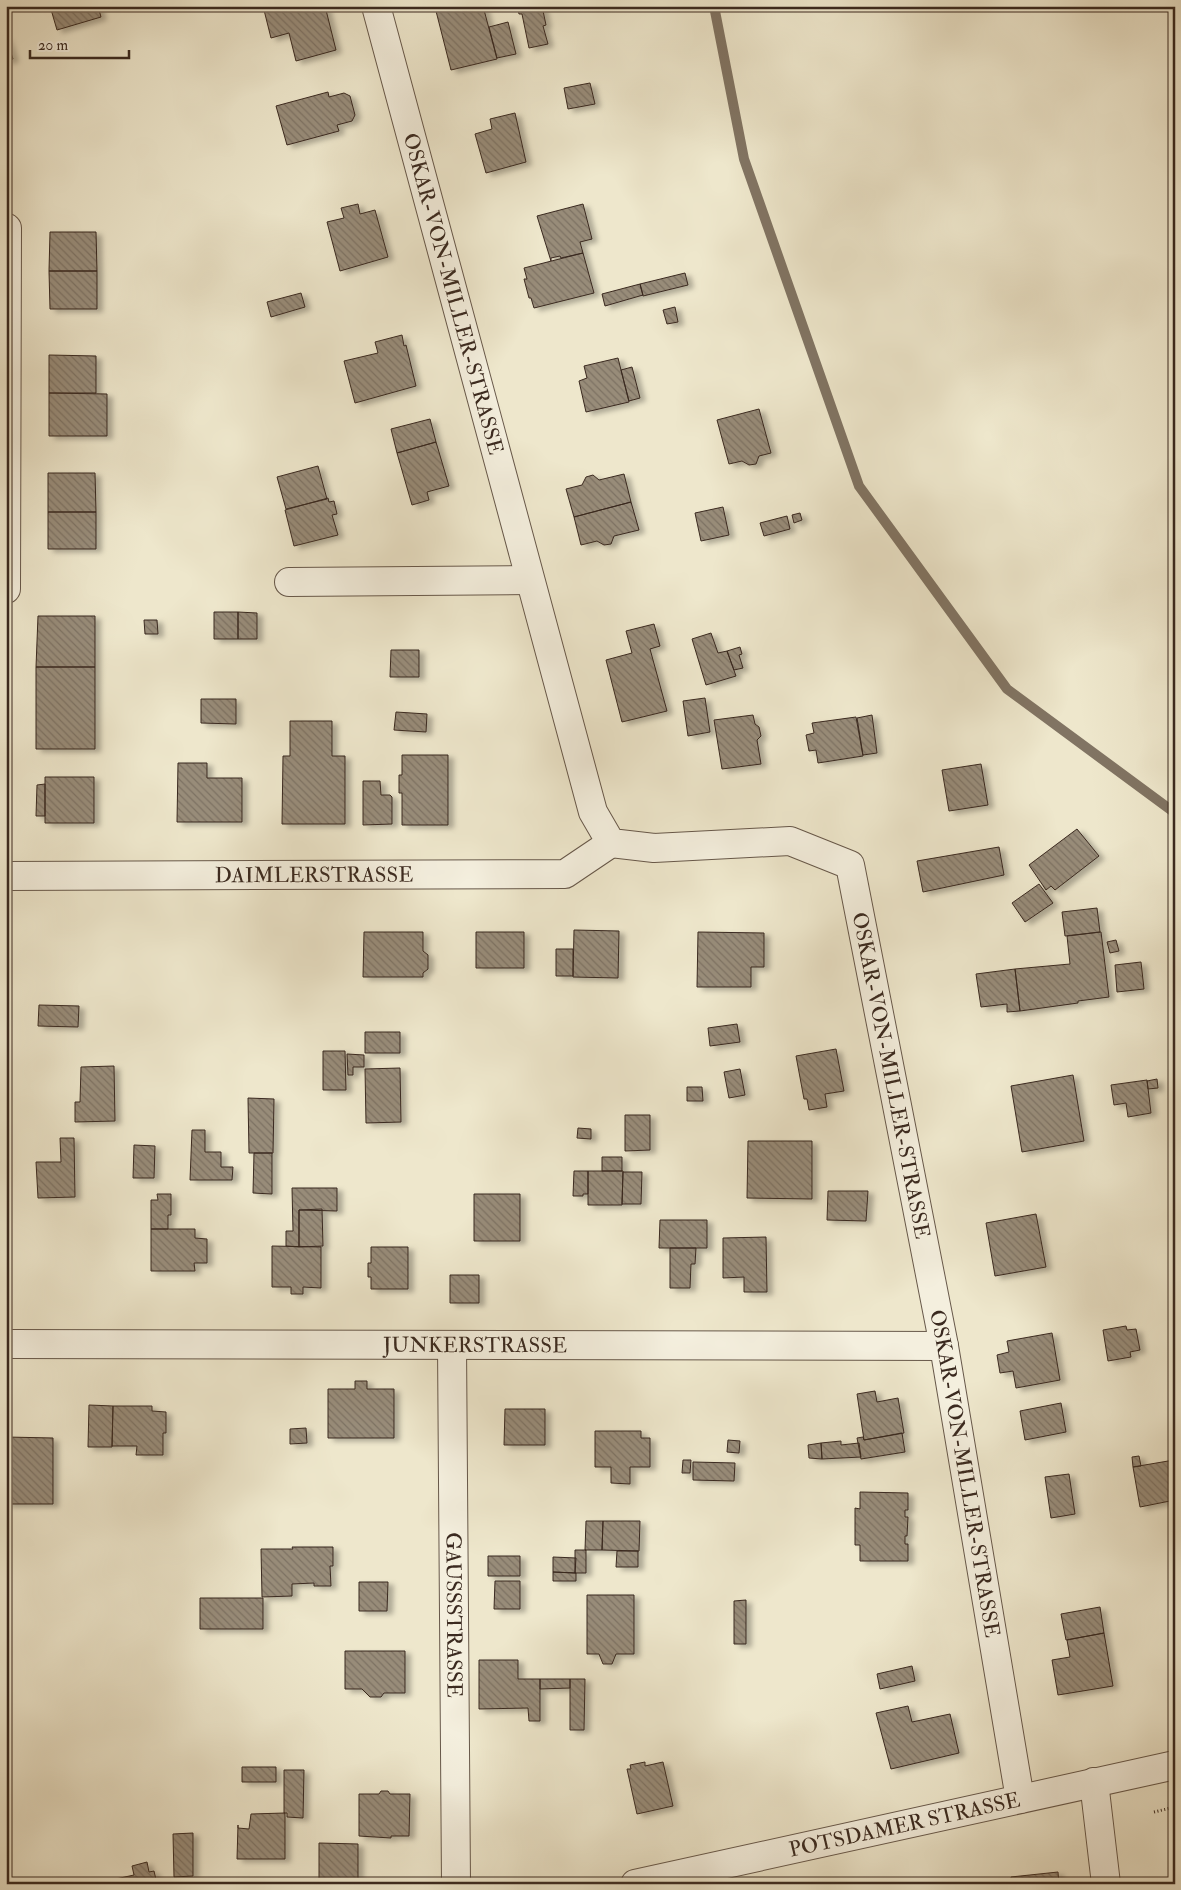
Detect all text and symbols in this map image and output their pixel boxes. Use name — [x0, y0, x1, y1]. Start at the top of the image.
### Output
scale bar — [30, 28, 129, 60]
text: 20 m — [38, 36, 68, 55]
street label: OSKAR-VON-MILLER-STRASSE — [397, 130, 510, 458]
street label: DAIMLERSTRASSE — [215, 861, 413, 889]
street label: OSKAR-VON-MILLER-STRASSE — [846, 910, 936, 1241]
street label: OSKAR-VON-MILLER-STRASSE — [924, 1307, 1006, 1640]
street label: JUNKERSTRASSE — [382, 1331, 567, 1359]
street label: GAUSSSTRASSE — [440, 1532, 468, 1698]
street label: POTSDAMER STRASSE — [786, 1786, 1023, 1863]

